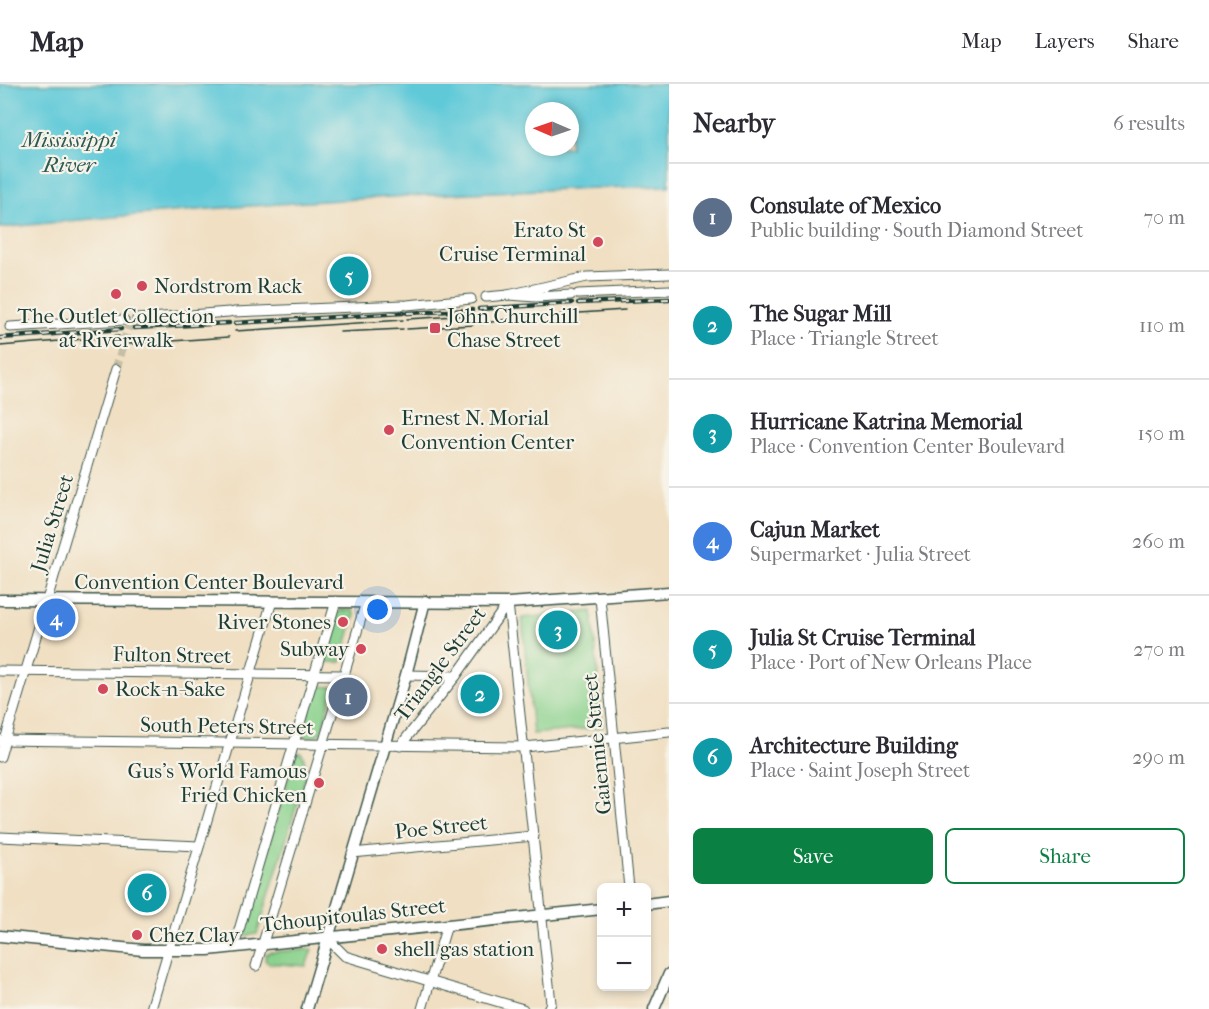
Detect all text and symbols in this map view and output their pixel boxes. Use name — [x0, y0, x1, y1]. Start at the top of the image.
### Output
text: Map — [30, 25, 84, 58]
text: Map — [961, 29, 1002, 53]
text: Layers — [1035, 29, 1094, 53]
text: Share — [1127, 29, 1179, 53]
north arrow — [525, 102, 579, 156]
text: Nearby — [693, 108, 775, 139]
text: 6 results — [1113, 112, 1185, 135]
water label: Mississippi River — [20, 127, 118, 178]
text: Consulate of Mexico — [750, 193, 941, 219]
text: 1 — [709, 206, 716, 229]
text: 70 m — [1143, 206, 1185, 229]
place label: Erato St Cruise Terminal — [439, 218, 586, 266]
text: Public building · South Diamond Street — [750, 219, 1083, 242]
marker: Erato St Cruise Terminal — [591, 235, 605, 249]
pin: 5 — [330, 254, 368, 298]
place label: Nordstrom Rack — [154, 274, 302, 298]
marker: Nordstrom Rack — [135, 279, 149, 293]
marker: The Outlet Collection at Riverwalk — [109, 287, 123, 301]
text: The Sugar Mill — [750, 301, 892, 327]
place label: The Outlet Collection at Riverwalk — [17, 304, 215, 352]
place label: John Churchill Chase Street — [445, 304, 579, 352]
text: 2 — [707, 314, 718, 337]
text: 110 m — [1139, 314, 1185, 337]
marker: John Churchill Chase Street — [428, 321, 442, 335]
text: Place · Triangle Street — [750, 327, 939, 350]
place label: Ernest N. Morial Convention Center — [401, 406, 574, 454]
text: Hurricane Katrina Memorial — [750, 409, 1023, 435]
text: 3 — [708, 422, 717, 445]
text: 150 m — [1137, 422, 1185, 445]
marker: Ernest N. Morial Convention Center — [382, 423, 396, 437]
text: Place · Convention Center Boulevard — [750, 435, 1065, 458]
street label: Julia Street — [25, 471, 78, 577]
text: Cajun Market — [750, 517, 880, 543]
text: 4 — [707, 530, 718, 553]
text: 260 m — [1132, 530, 1185, 553]
text: Supermarket · Julia Street — [750, 543, 971, 566]
street label: Convention Center Boulevard — [74, 570, 344, 594]
your location — [363, 595, 392, 624]
pin: 4 — [36, 596, 76, 640]
street label: Triangle Street — [389, 602, 491, 726]
pin: 3 — [538, 608, 578, 652]
place label: River Stones — [217, 610, 331, 634]
marker: River Stones — [336, 615, 350, 629]
text: Julia St Cruise Terminal — [750, 625, 976, 651]
place label: Subway — [280, 637, 350, 661]
text: 5 — [708, 638, 717, 661]
text: 270 m — [1133, 638, 1185, 661]
street label: Fulton Street — [112, 642, 232, 668]
marker: Subway — [354, 642, 368, 656]
text: Place · Port of New Orleans Place — [750, 651, 1032, 674]
pin: 2 — [460, 672, 500, 716]
street label: Gaiennie Street — [578, 672, 616, 816]
pin: 1 — [328, 674, 368, 720]
place label: Rock-n-Sake — [115, 677, 225, 701]
marker: Rock-n-Sake — [96, 682, 110, 696]
street label: South Peters Street — [140, 712, 315, 740]
text: Architecture Building — [750, 733, 958, 759]
text: 6 — [707, 746, 718, 769]
text: 290 m — [1132, 746, 1185, 769]
place label: Gus’s World Famous Fried Chicken — [127, 759, 307, 807]
text: Place · Saint Joseph Street — [750, 759, 970, 782]
marker: Gus’s World Famous Fried Chicken — [312, 776, 326, 790]
street label: Poe Street — [393, 810, 489, 844]
button: Save — [693, 828, 933, 884]
button: Share — [945, 828, 1185, 884]
pin: 6 — [128, 870, 166, 916]
map controls — [597, 883, 651, 991]
button: + — [597, 883, 651, 937]
street label: Tchoupitoulas Street — [259, 893, 447, 937]
place label: Chez Clay — [149, 923, 240, 947]
marker: Chez Clay — [130, 928, 144, 942]
place label: shell gas station — [394, 937, 534, 961]
button: − — [597, 937, 651, 991]
marker: shell gas station — [375, 942, 389, 956]

